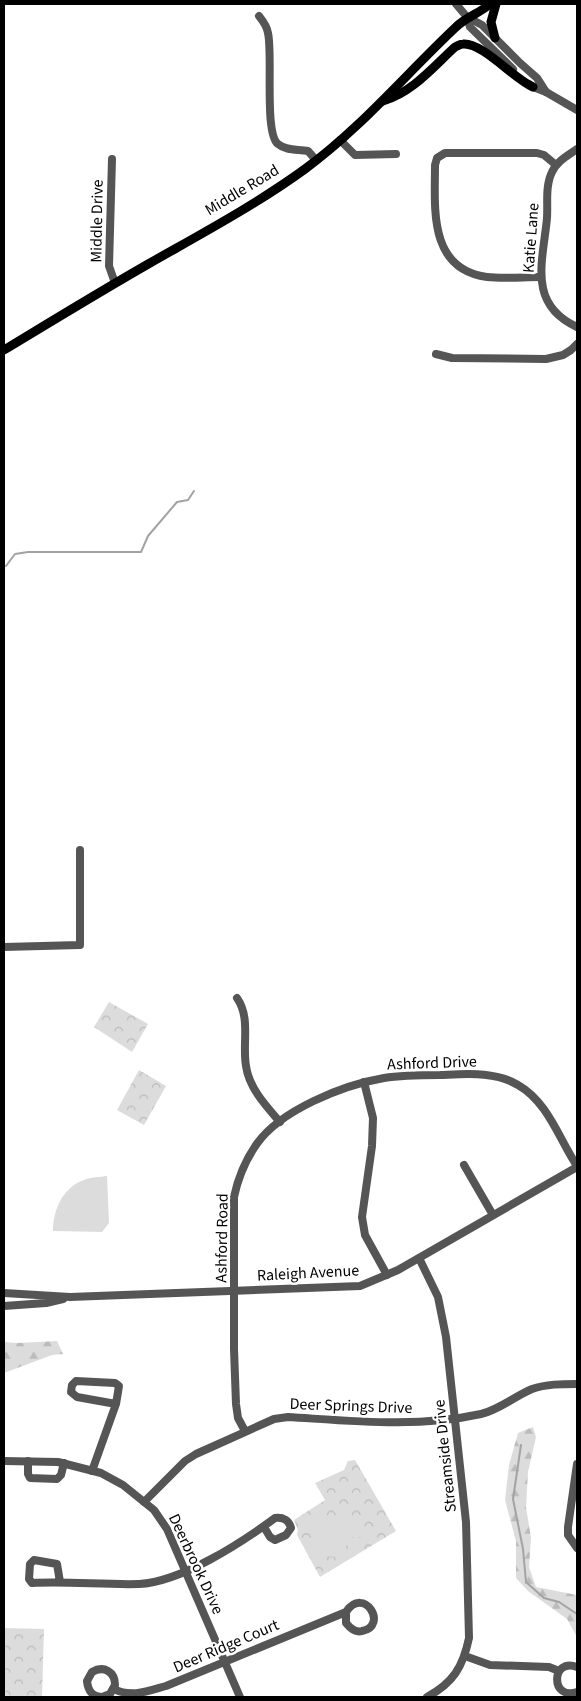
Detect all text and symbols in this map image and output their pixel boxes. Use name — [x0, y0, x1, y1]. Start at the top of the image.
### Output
street label: Middle Road — [201, 159, 283, 221]
street label: Middle Drive — [85, 179, 109, 263]
street label: Katie Lane — [518, 202, 544, 274]
street label: Ashford Drive — [387, 1050, 477, 1076]
street label: Ashford Road — [210, 1193, 234, 1283]
street label: Raleigh Avenue — [256, 1259, 360, 1287]
street label: Deer Springs Drive — [289, 1393, 413, 1419]
street label: Streamside Drive — [428, 1398, 462, 1514]
street label: Deerbrook Drive — [163, 1510, 229, 1618]
street label: Deer Ridge Court — [170, 1614, 283, 1678]

